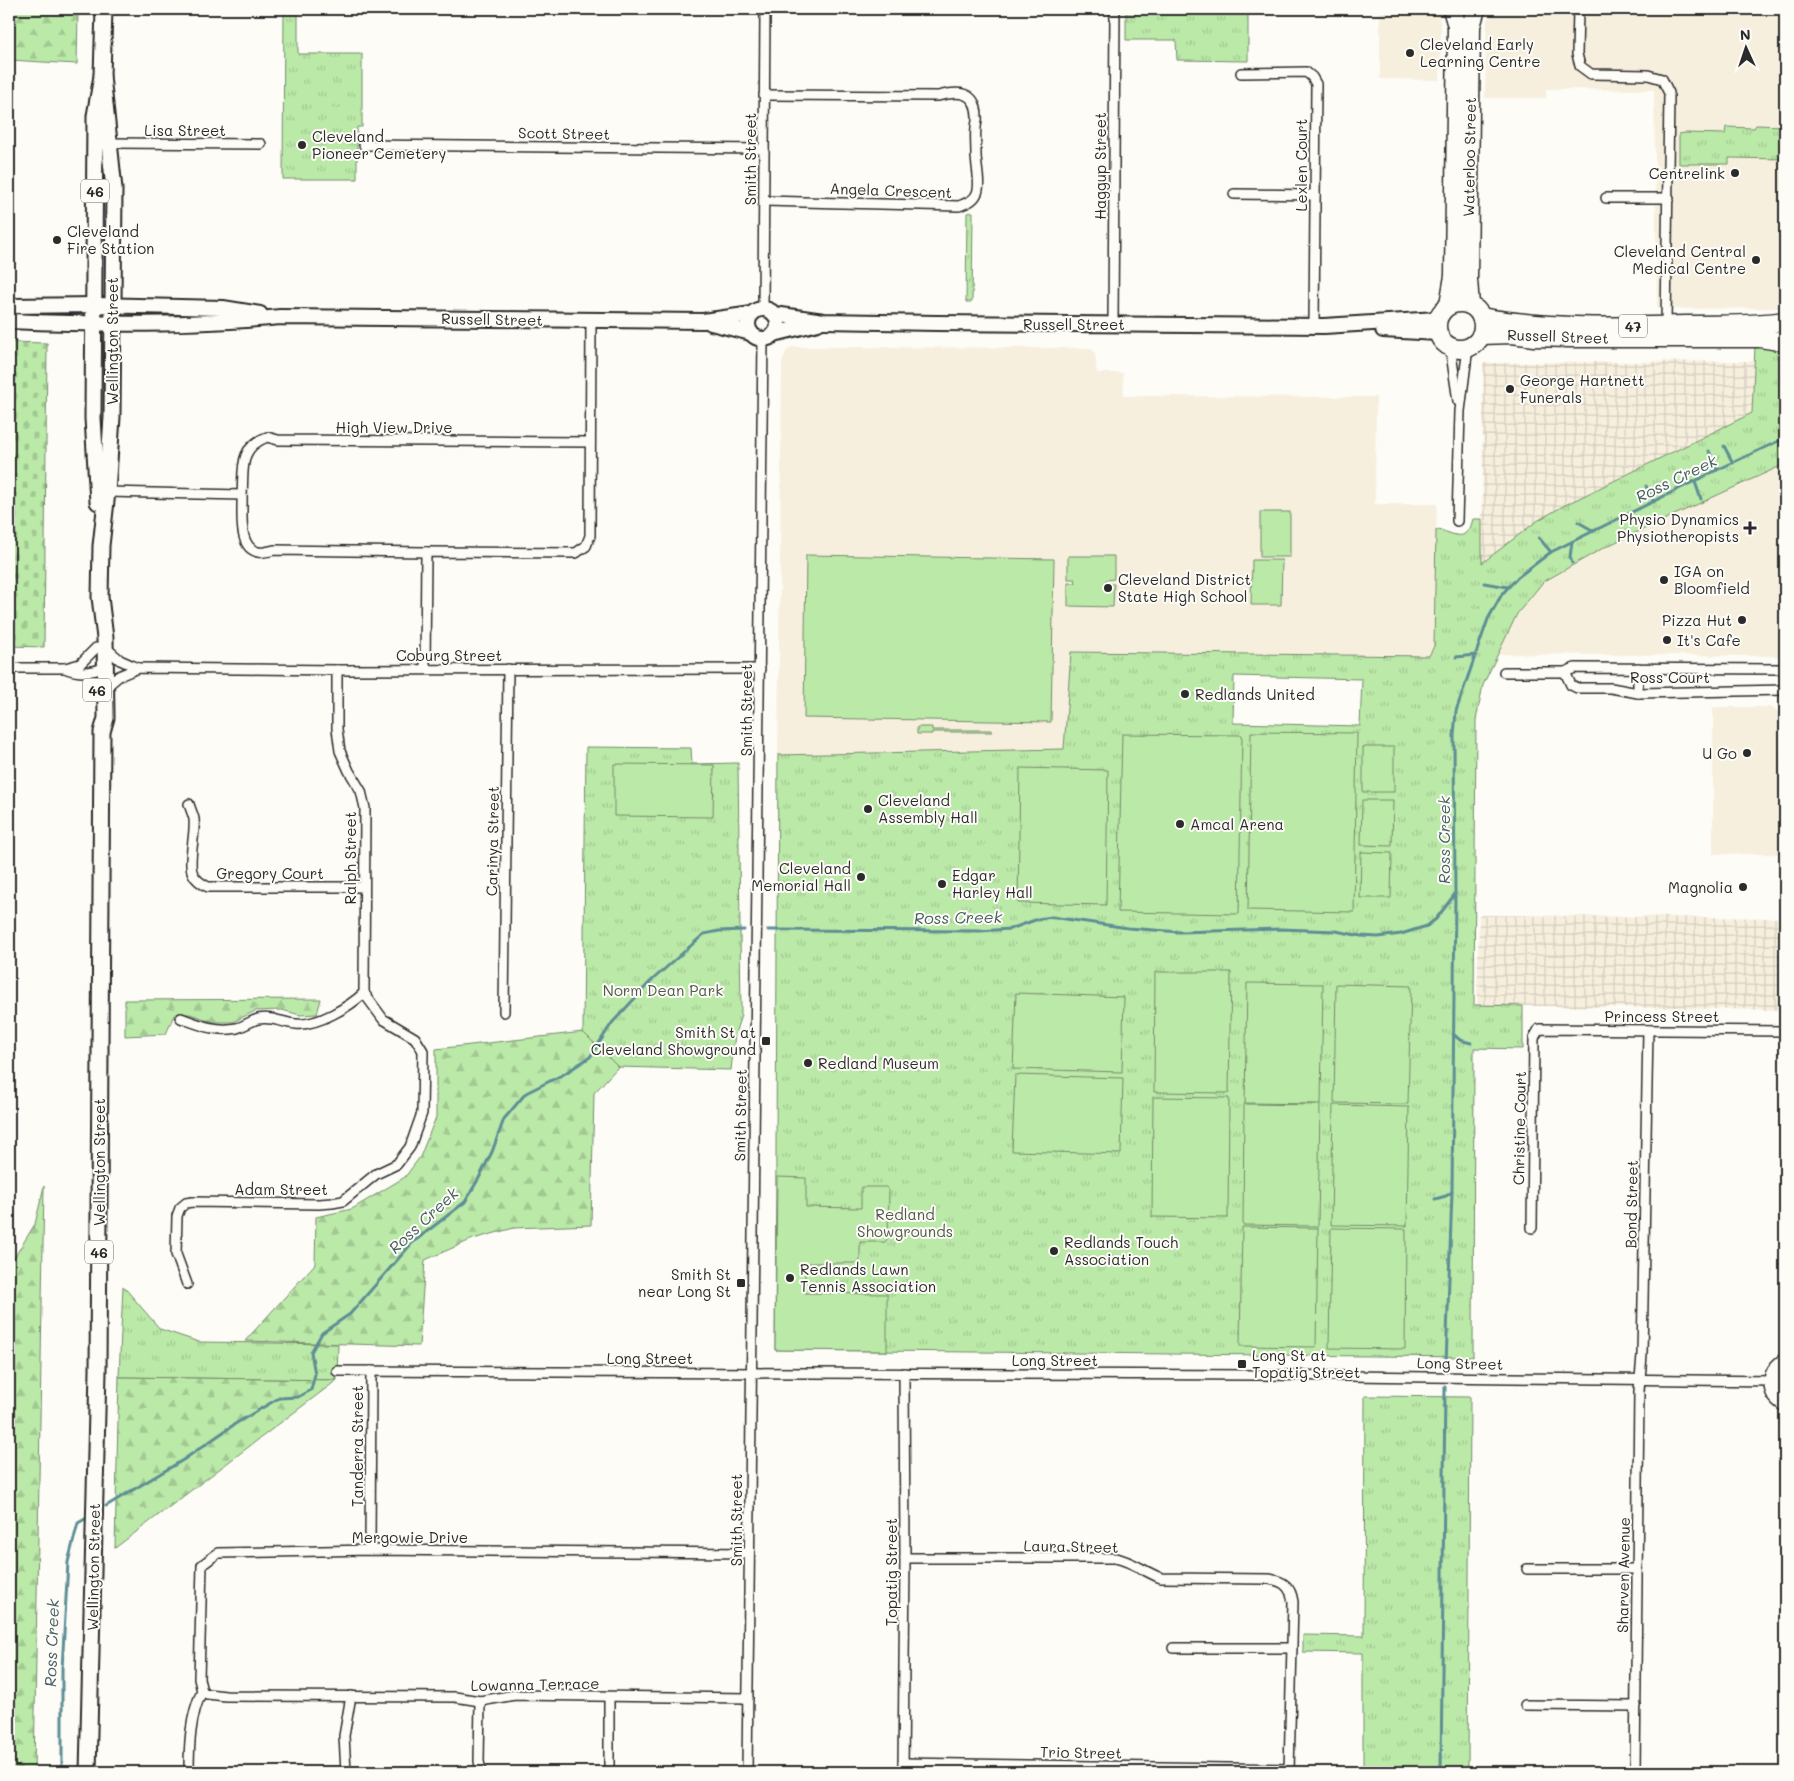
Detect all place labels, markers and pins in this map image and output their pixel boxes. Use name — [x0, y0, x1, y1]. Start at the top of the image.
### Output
place label: Cleveland Early Learning Centre — [1420, 34, 1540, 71]
marker: Cleveland Early Learning Centre — [1404, 47, 1416, 59]
place label: Cleveland Pioneer Cemetery — [312, 126, 447, 163]
marker: Cleveland Pioneer Cemetery — [296, 139, 308, 151]
place label: Centrelink — [1649, 163, 1725, 183]
marker: Centrelink — [1729, 167, 1741, 179]
place label: Cleveland Fire Station — [67, 221, 154, 258]
marker: Cleveland Fire Station — [51, 234, 63, 246]
place label: Cleveland Central Medical Centre — [1614, 241, 1746, 278]
marker: Cleveland Central Medical Centre — [1750, 254, 1762, 266]
place label: George Hartnett Funerals — [1520, 370, 1645, 407]
marker: George Hartnett Funerals — [1504, 383, 1516, 395]
place label: Physio Dynamics Physiotheropists — [1617, 509, 1739, 546]
marker: Physio Dynamics Physiotheropists — [1743, 521, 1757, 535]
place label: IGA on Bloomfield — [1674, 561, 1750, 598]
place label: Cleveland District State High School — [1118, 569, 1251, 606]
marker: IGA on Bloomfield — [1658, 574, 1670, 586]
marker: Cleveland District State High School — [1102, 582, 1114, 594]
place label: Pizza Hut — [1662, 610, 1732, 630]
marker: Pizza Hut — [1736, 614, 1748, 626]
place label: It's Cafe — [1677, 630, 1741, 650]
marker: It's Cafe — [1661, 634, 1673, 646]
place label: Redlands United — [1195, 684, 1315, 704]
marker: Redlands United — [1179, 688, 1191, 700]
place label: U Go — [1702, 743, 1737, 763]
marker: U Go — [1741, 747, 1753, 759]
place label: Cleveland Assembly Hall — [878, 790, 978, 827]
marker: Cleveland Assembly Hall — [862, 803, 874, 815]
place label: Amcal Arena — [1190, 814, 1284, 834]
marker: Amcal Arena — [1174, 818, 1186, 830]
place label: Cleveland Memorial Hall — [751, 858, 851, 895]
place label: Edgar Harley Hall — [952, 865, 1033, 902]
marker: Cleveland Memorial Hall — [855, 871, 867, 883]
place label: Magnolia — [1668, 877, 1733, 897]
marker: Edgar Harley Hall — [936, 878, 948, 890]
marker: Magnolia — [1737, 881, 1749, 893]
place label: Smith St at Cleveland Showground — [591, 1022, 756, 1059]
marker: Smith St at Cleveland Showground — [760, 1035, 772, 1047]
place label: Redland Museum — [818, 1053, 939, 1073]
marker: Redland Museum — [802, 1057, 814, 1069]
place label: Redlands Touch Association — [1064, 1232, 1178, 1269]
marker: Redlands Touch Association — [1048, 1245, 1060, 1257]
place label: Redlands Lawn Tennis Association — [800, 1259, 936, 1296]
place label: Smith St near Long St — [638, 1264, 731, 1301]
marker: Redlands Lawn Tennis Association — [784, 1272, 796, 1284]
marker: Smith St near Long St — [735, 1277, 747, 1289]
place label: Long St at Topatig Street — [1252, 1345, 1360, 1382]
marker: Long St at Topatig Street — [1236, 1358, 1248, 1370]

